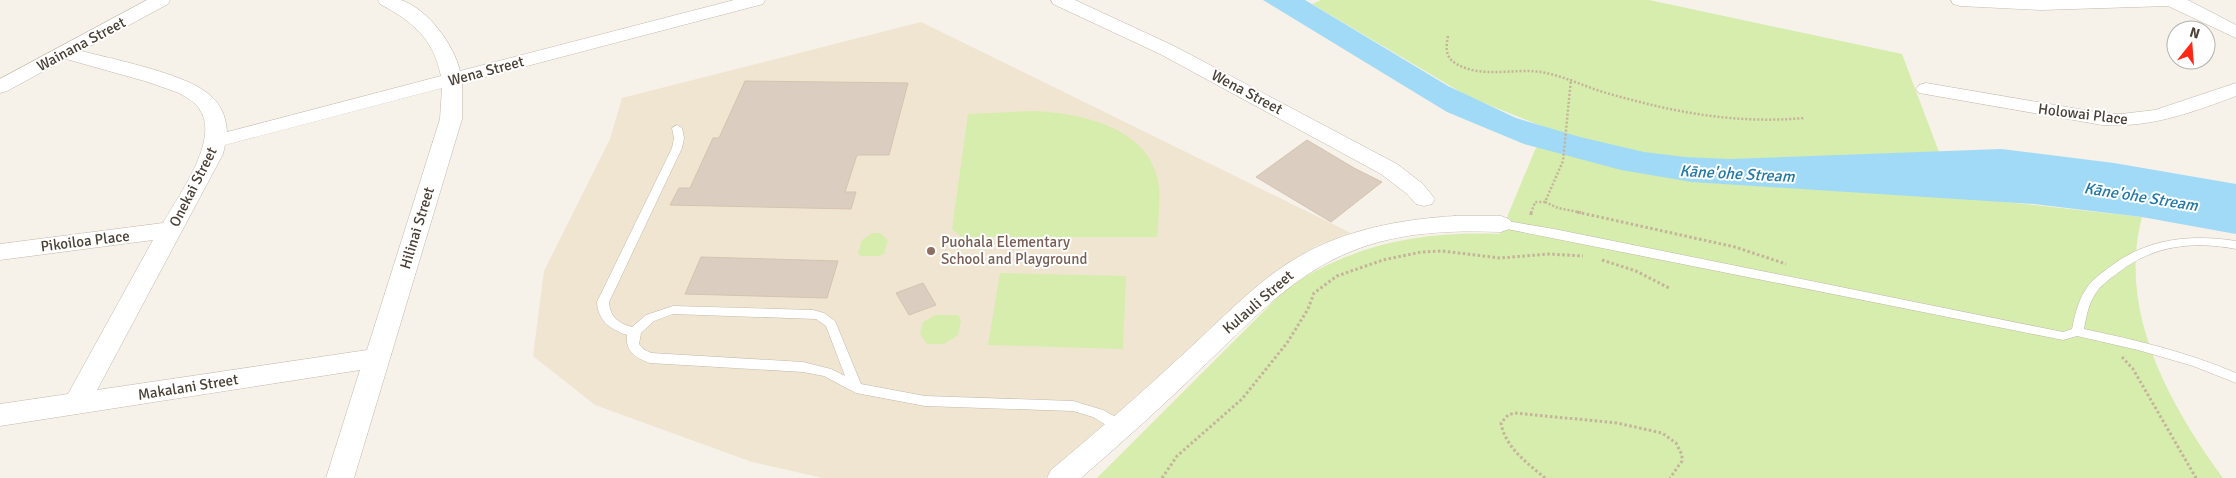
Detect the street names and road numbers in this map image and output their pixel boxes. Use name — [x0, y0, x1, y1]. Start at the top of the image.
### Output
street label: Wainana Street — [34, 13, 128, 75]
street label: Wena Street — [446, 52, 526, 90]
street label: Wena Street — [1208, 66, 1286, 118]
street label: Holowai Place — [2037, 100, 2129, 128]
street label: Onekai Street — [165, 144, 221, 230]
street label: Hilinai Street — [396, 185, 438, 271]
street label: Pikoiloa Place — [39, 227, 131, 255]
street label: Kulauli Street — [1219, 266, 1297, 338]
street label: Makalani Street — [136, 370, 240, 404]

